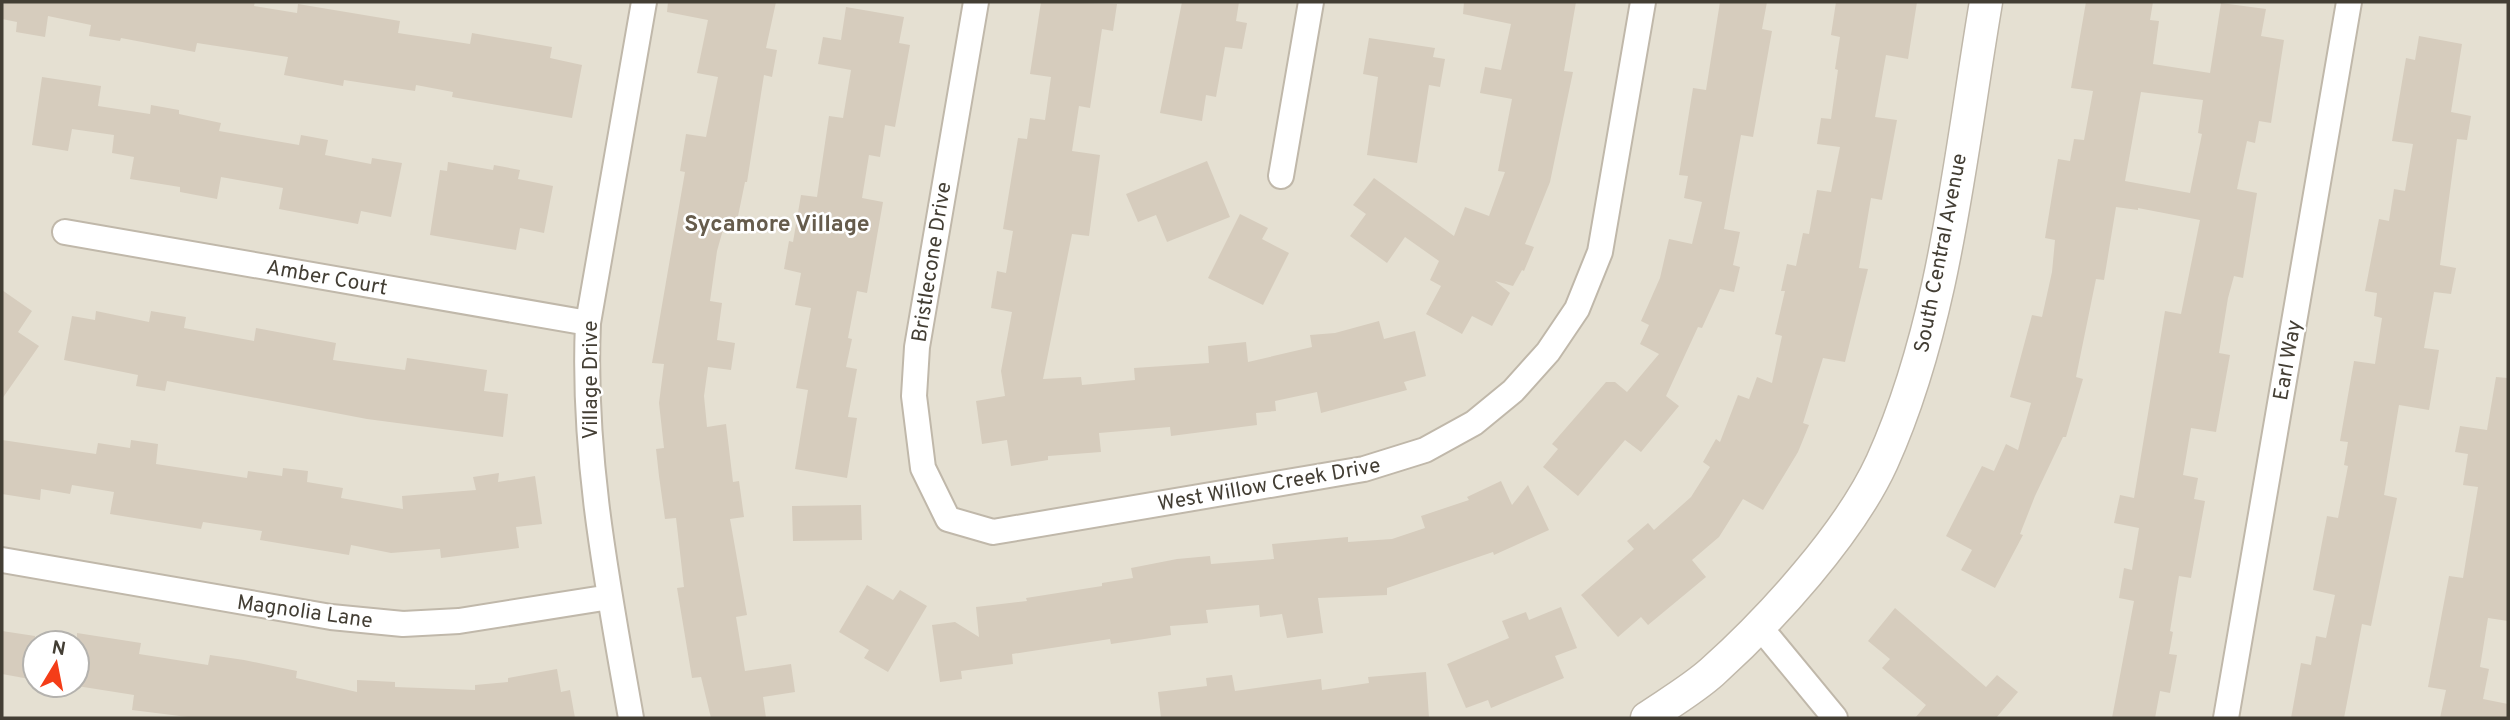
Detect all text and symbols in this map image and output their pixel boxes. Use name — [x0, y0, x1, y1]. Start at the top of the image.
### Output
street label: South Central Avenue — [1909, 151, 1974, 355]
street label: Bristlecone Drive — [906, 180, 958, 344]
district label: Sycamore Village — [684, 211, 870, 240]
street label: Amber Court — [264, 255, 389, 302]
street label: Earl Way — [2268, 318, 2309, 403]
street label: Village Drive — [578, 320, 605, 440]
street label: West Willow Creek Drive — [1156, 453, 1383, 518]
street label: Magnolia Lane — [235, 590, 374, 635]
north arrow — [21, 629, 91, 699]
text: N — [50, 636, 67, 662]

